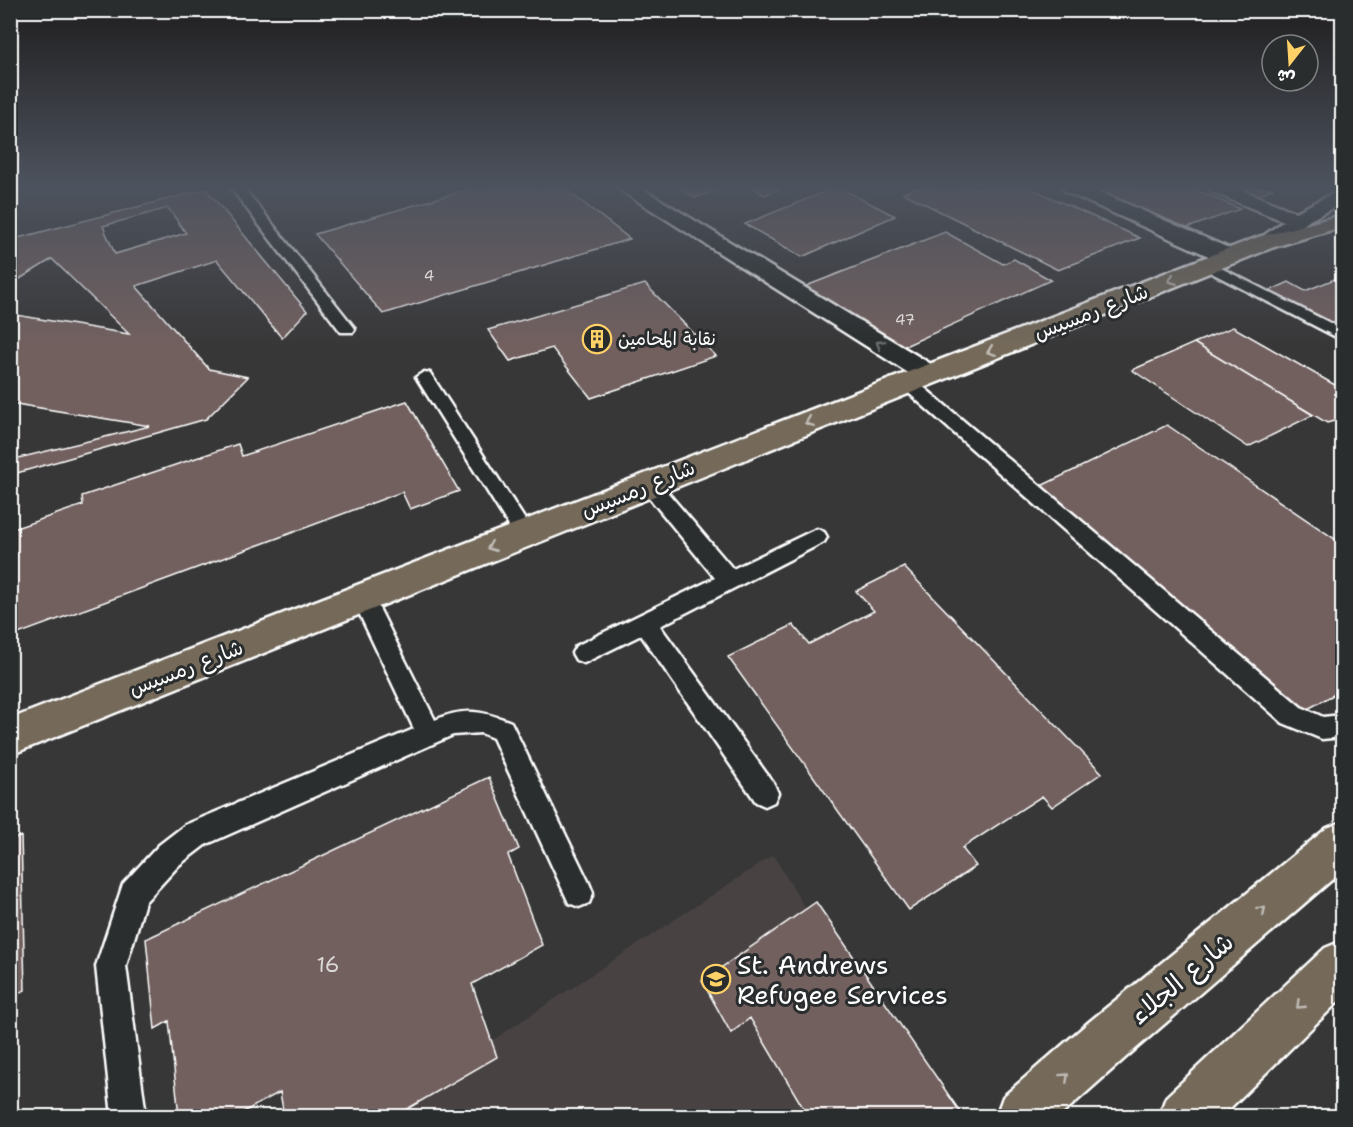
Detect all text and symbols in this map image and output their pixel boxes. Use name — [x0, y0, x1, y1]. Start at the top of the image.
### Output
north arrow — [1260, 33, 1320, 93]
text: ش — [1274, 64, 1297, 89]
house number: 4 — [424, 266, 434, 286]
one-way arrow — [1168, 273, 1179, 285]
street label: شارع رمسيس — [1030, 277, 1153, 348]
house number: 47 — [895, 310, 915, 330]
building icon: نقابة المحامين — [581, 323, 613, 355]
place label: نقابة المحامين — [618, 327, 716, 351]
one-way arrow — [876, 340, 886, 352]
one-way arrow — [986, 344, 997, 356]
one-way arrow — [805, 415, 816, 427]
street label: شارع رمسيس — [577, 453, 700, 525]
one-way arrow — [486, 540, 497, 553]
street label: شارع رمسيس — [125, 633, 248, 704]
one-way arrow — [1255, 907, 1266, 918]
street label: شارع الجلاء — [1122, 924, 1241, 1033]
place label: St. Andrews Refugee Services — [737, 947, 948, 1012]
house number: 16 — [317, 951, 339, 979]
school or university icon: St. Andrews Refugee Services — [700, 963, 732, 995]
one-way arrow — [1297, 998, 1308, 1009]
one-way arrow — [1059, 1073, 1069, 1084]

